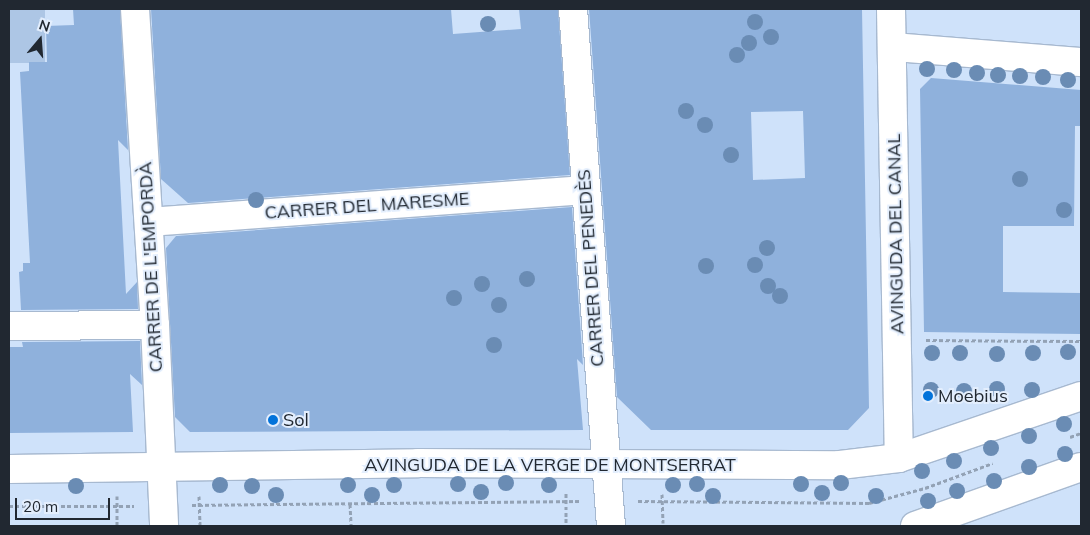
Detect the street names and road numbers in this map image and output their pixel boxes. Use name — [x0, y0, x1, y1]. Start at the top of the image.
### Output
street label: AVINGUDA DEL CANAL — [883, 134, 909, 334]
street label: CARRER DE L'EMPORDÀ — [135, 161, 167, 373]
street label: CARRER DEL PENEDÈS — [573, 169, 609, 367]
street label: CARRER DEL MARESME — [264, 188, 470, 224]
street label: AVINGUDA DE LA VERGE DE MONTSERRAT — [364, 454, 736, 476]

